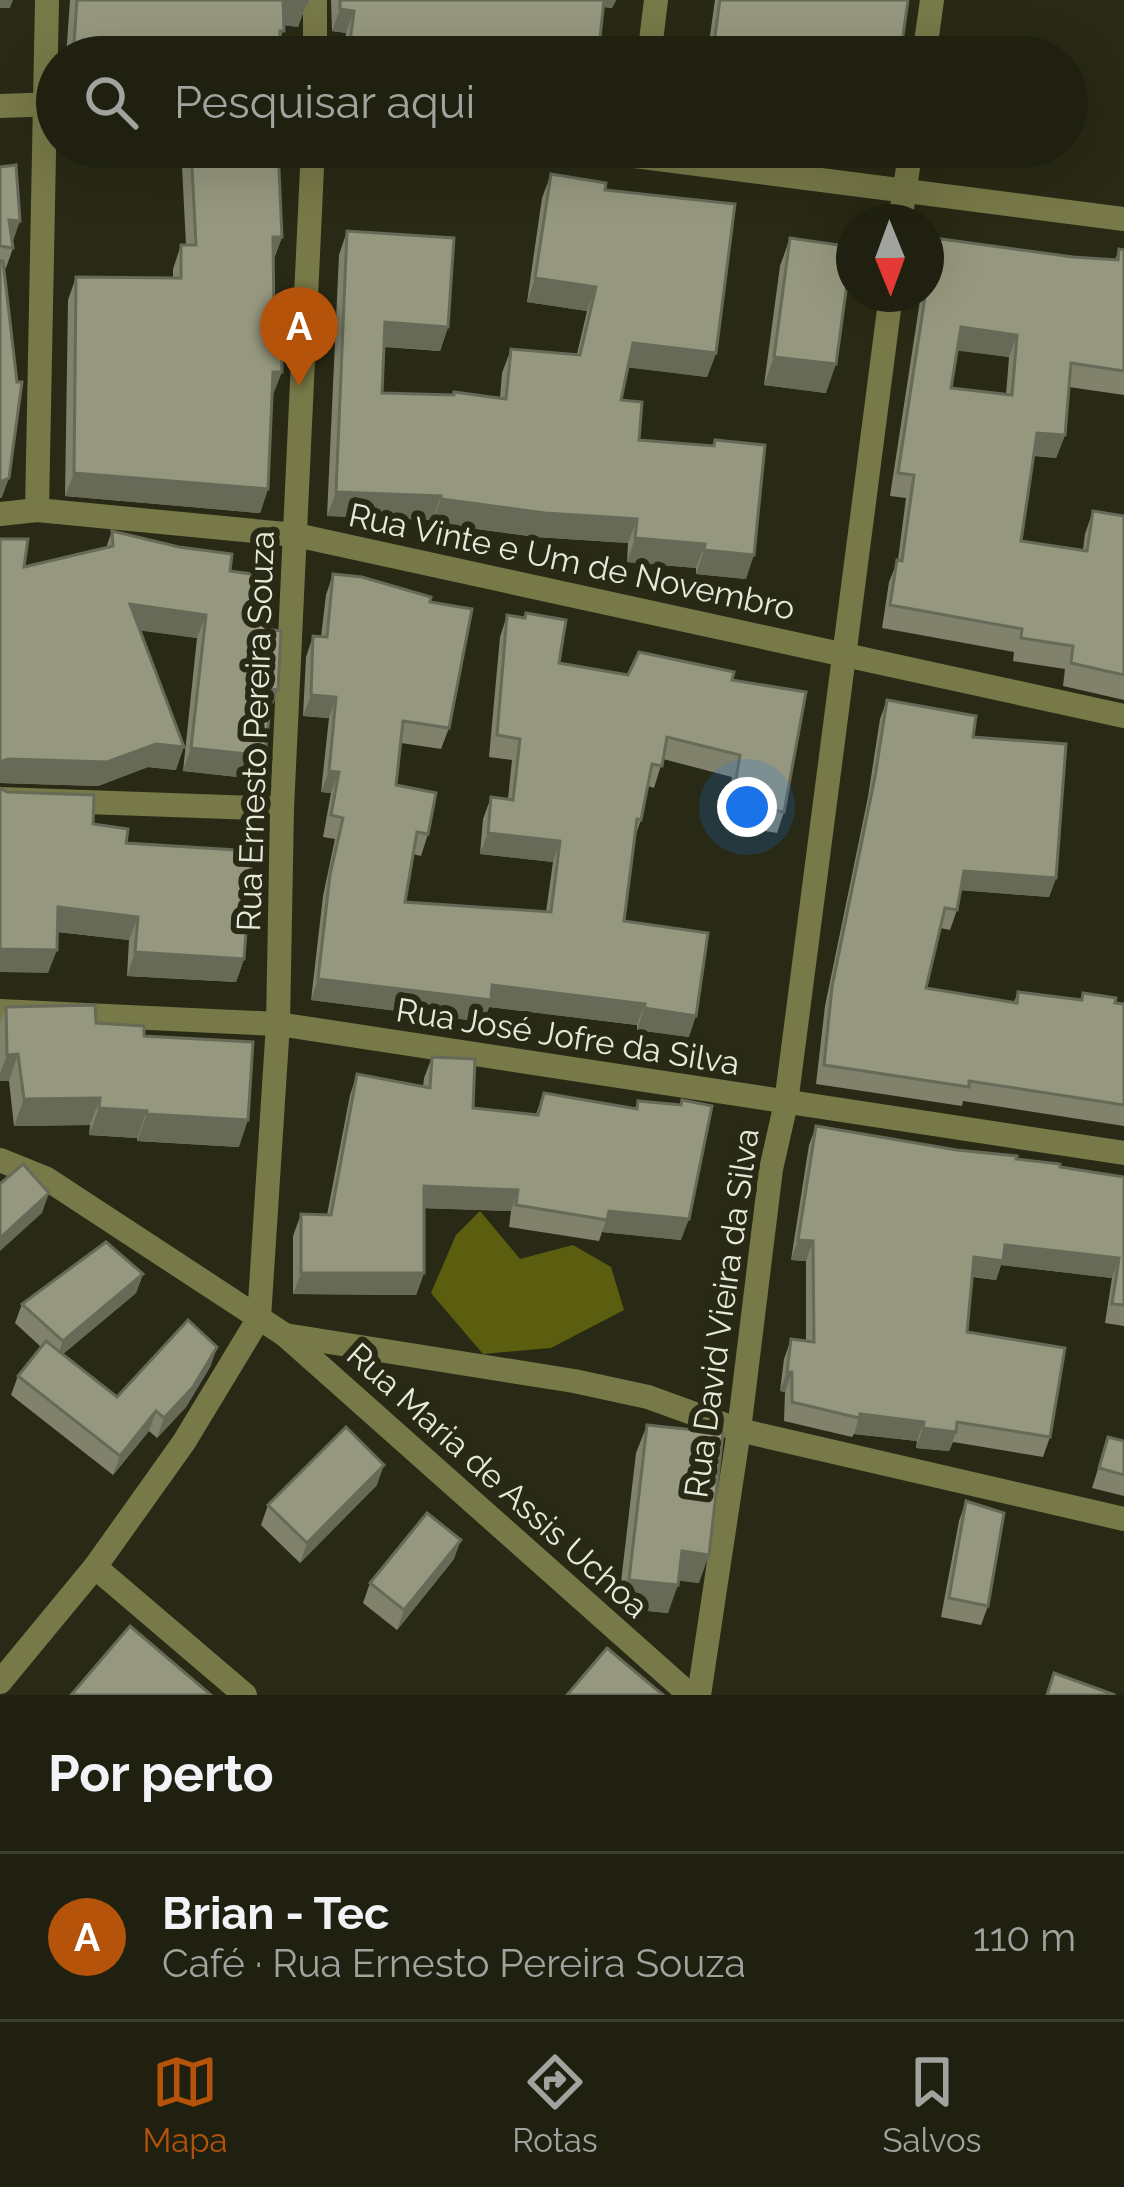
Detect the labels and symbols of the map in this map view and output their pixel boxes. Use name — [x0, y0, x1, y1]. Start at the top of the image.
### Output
north arrow — [836, 204, 944, 312]
pin: A — [260, 287, 338, 386]
street label: Rua Vinte e Um de Novembro — [345, 495, 798, 628]
street label: Rua Ernesto Pereira Souza — [229, 530, 282, 932]
your location — [717, 777, 777, 837]
street label: Rua José Jofre da Silva — [394, 990, 742, 1083]
street label: Rua David Vieira da Silva — [676, 1126, 767, 1500]
street label: Rua Maria de Assis Uchoa — [339, 1335, 656, 1626]

